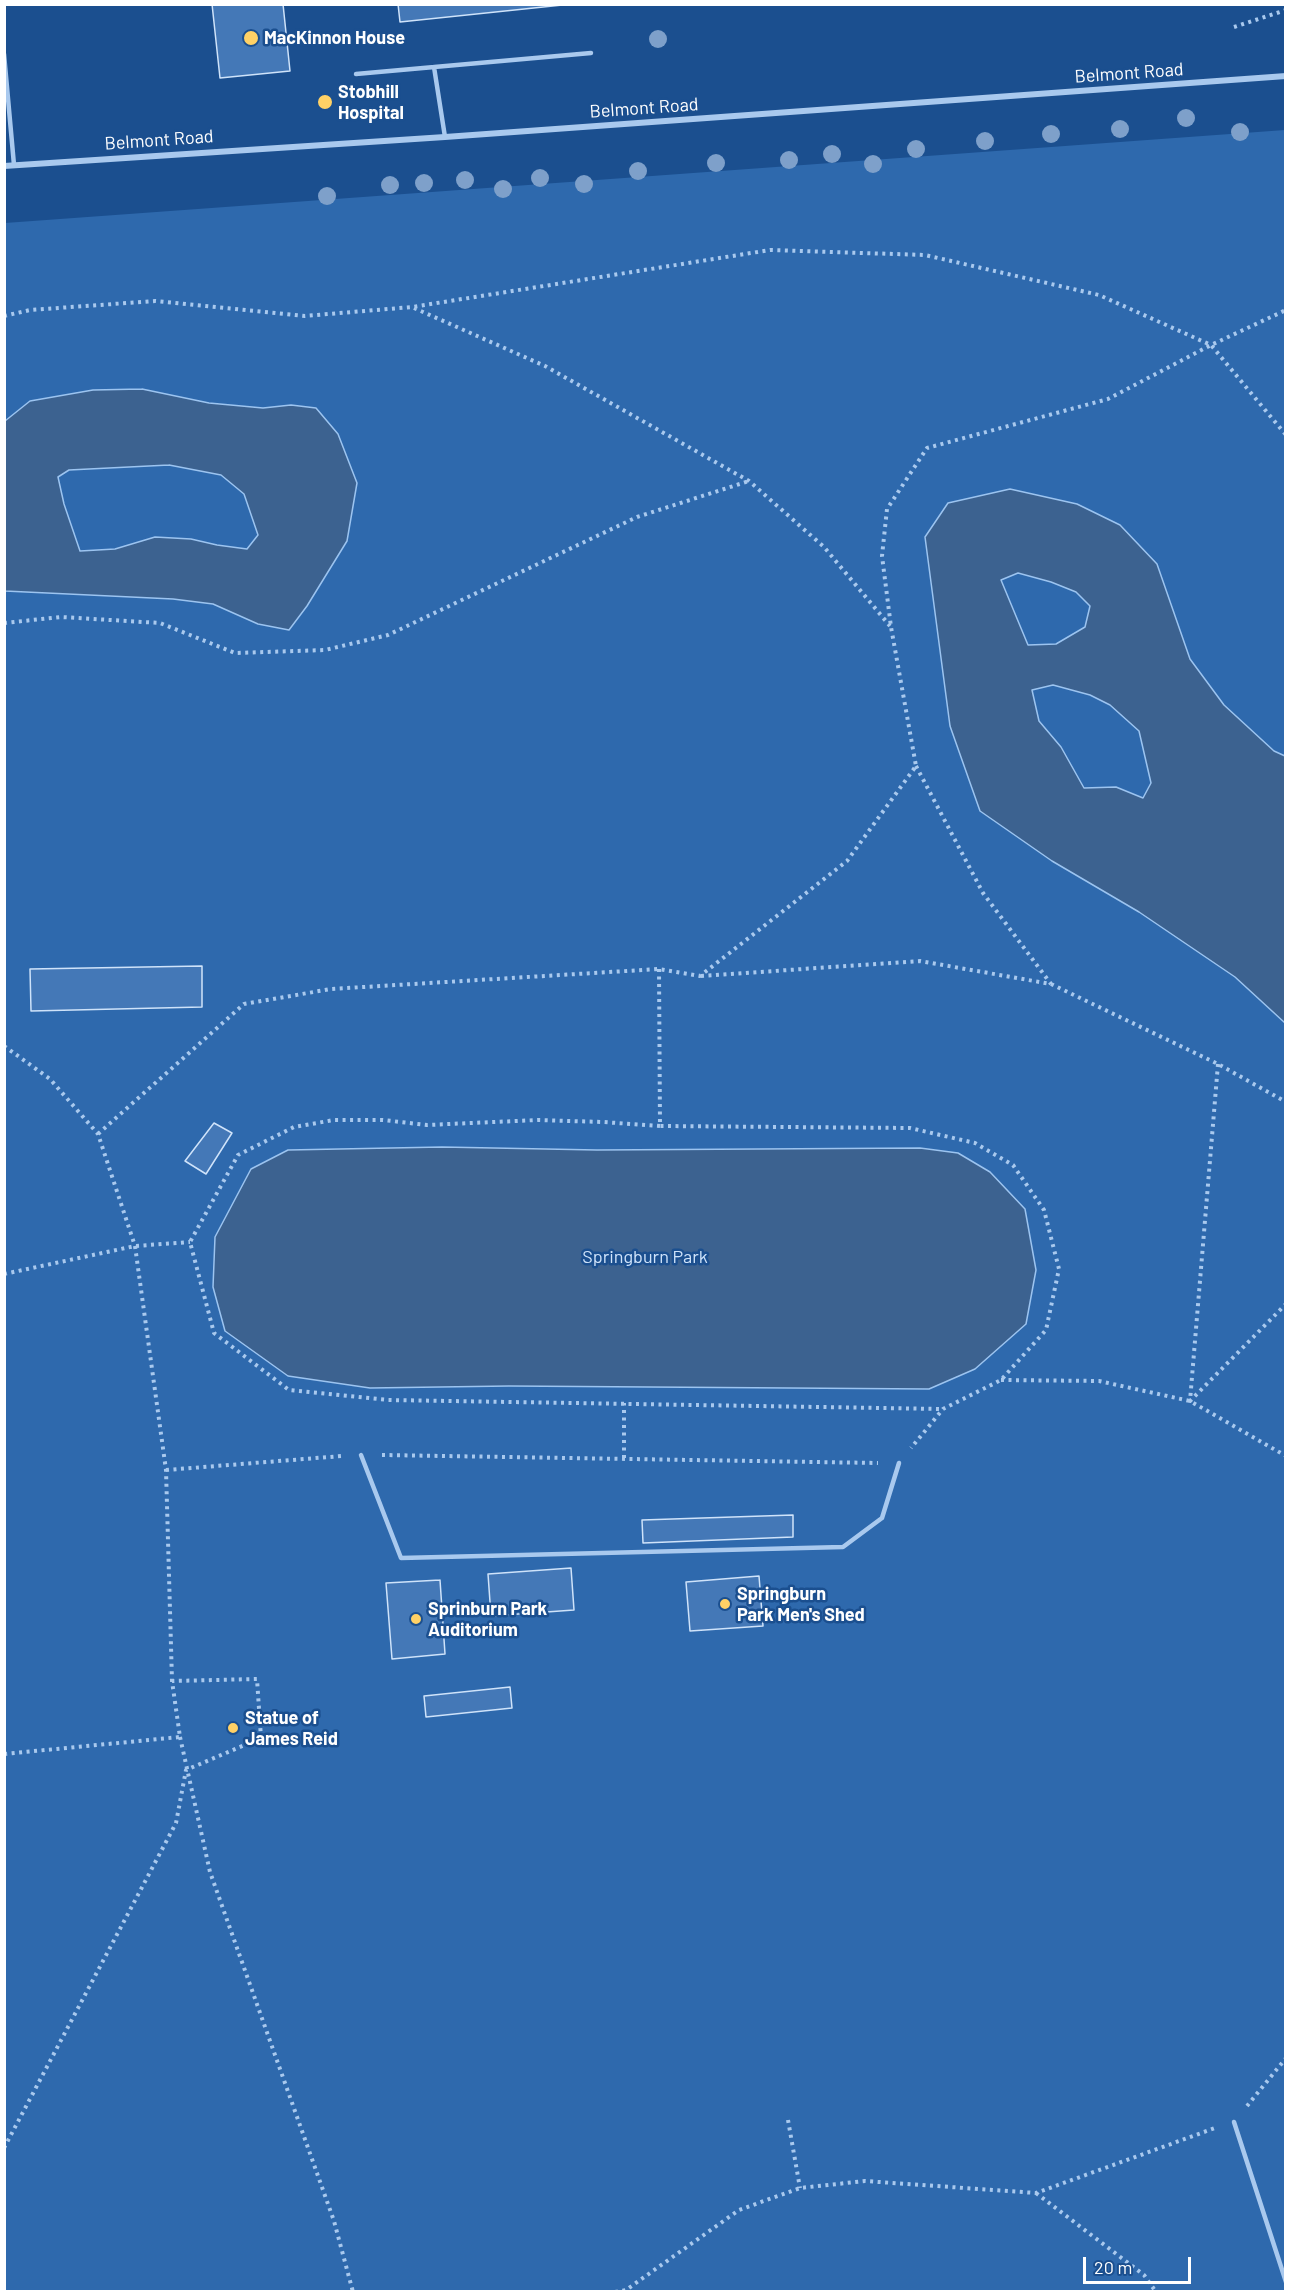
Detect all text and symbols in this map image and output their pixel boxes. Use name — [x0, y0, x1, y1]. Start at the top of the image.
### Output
place label: MacKinnon House — [264, 27, 405, 49]
marker: MacKinnon House — [242, 29, 260, 47]
street label: Belmont Road — [1074, 58, 1184, 88]
place label: Stobhill Hospital — [338, 81, 404, 124]
marker: Stobhill Hospital — [316, 93, 334, 111]
street label: Belmont Road — [589, 93, 699, 123]
street label: Belmont Road — [104, 125, 214, 155]
park label: Springburn Park — [582, 1246, 708, 1268]
place label: Springburn Park Men's Shed — [737, 1583, 865, 1626]
marker: Springburn Park Men's Shed — [718, 1597, 732, 1611]
place label: Sprinburn Park Auditorium — [428, 1598, 547, 1640]
marker: Sprinburn Park Auditorium — [409, 1612, 423, 1626]
place label: Statue of James Reid — [245, 1707, 338, 1750]
marker: Statue of James Reid — [226, 1721, 240, 1735]
scale bar — [1086, 2245, 1194, 2283]
text: 20 m — [1094, 2256, 1132, 2278]

